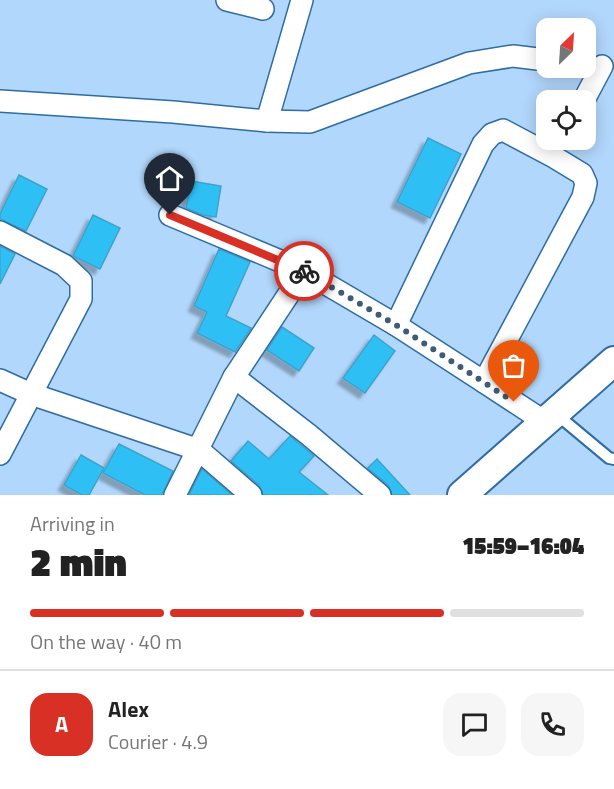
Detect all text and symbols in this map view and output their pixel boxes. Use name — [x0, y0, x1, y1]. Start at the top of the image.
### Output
north arrow — [536, 18, 596, 78]
map controls — [536, 18, 596, 150]
button: locate — [536, 90, 596, 150]
pin — [144, 153, 195, 215]
icon: home — [153, 162, 186, 195]
courier — [274, 241, 334, 301]
icon: bike — [288, 255, 321, 288]
pin — [488, 340, 539, 402]
icon: bag — [497, 349, 530, 382]
text: Arriving in — [30, 508, 115, 539]
text: 15:59–16:04 — [462, 529, 584, 563]
text: 2 min — [30, 532, 127, 591]
text: On the way · 40 m — [30, 626, 182, 657]
text: Alex — [108, 692, 149, 726]
button: chat — [443, 693, 506, 756]
button: phone — [521, 693, 584, 756]
text: A — [55, 707, 68, 741]
text: Courier · 4.9 — [108, 726, 208, 757]

